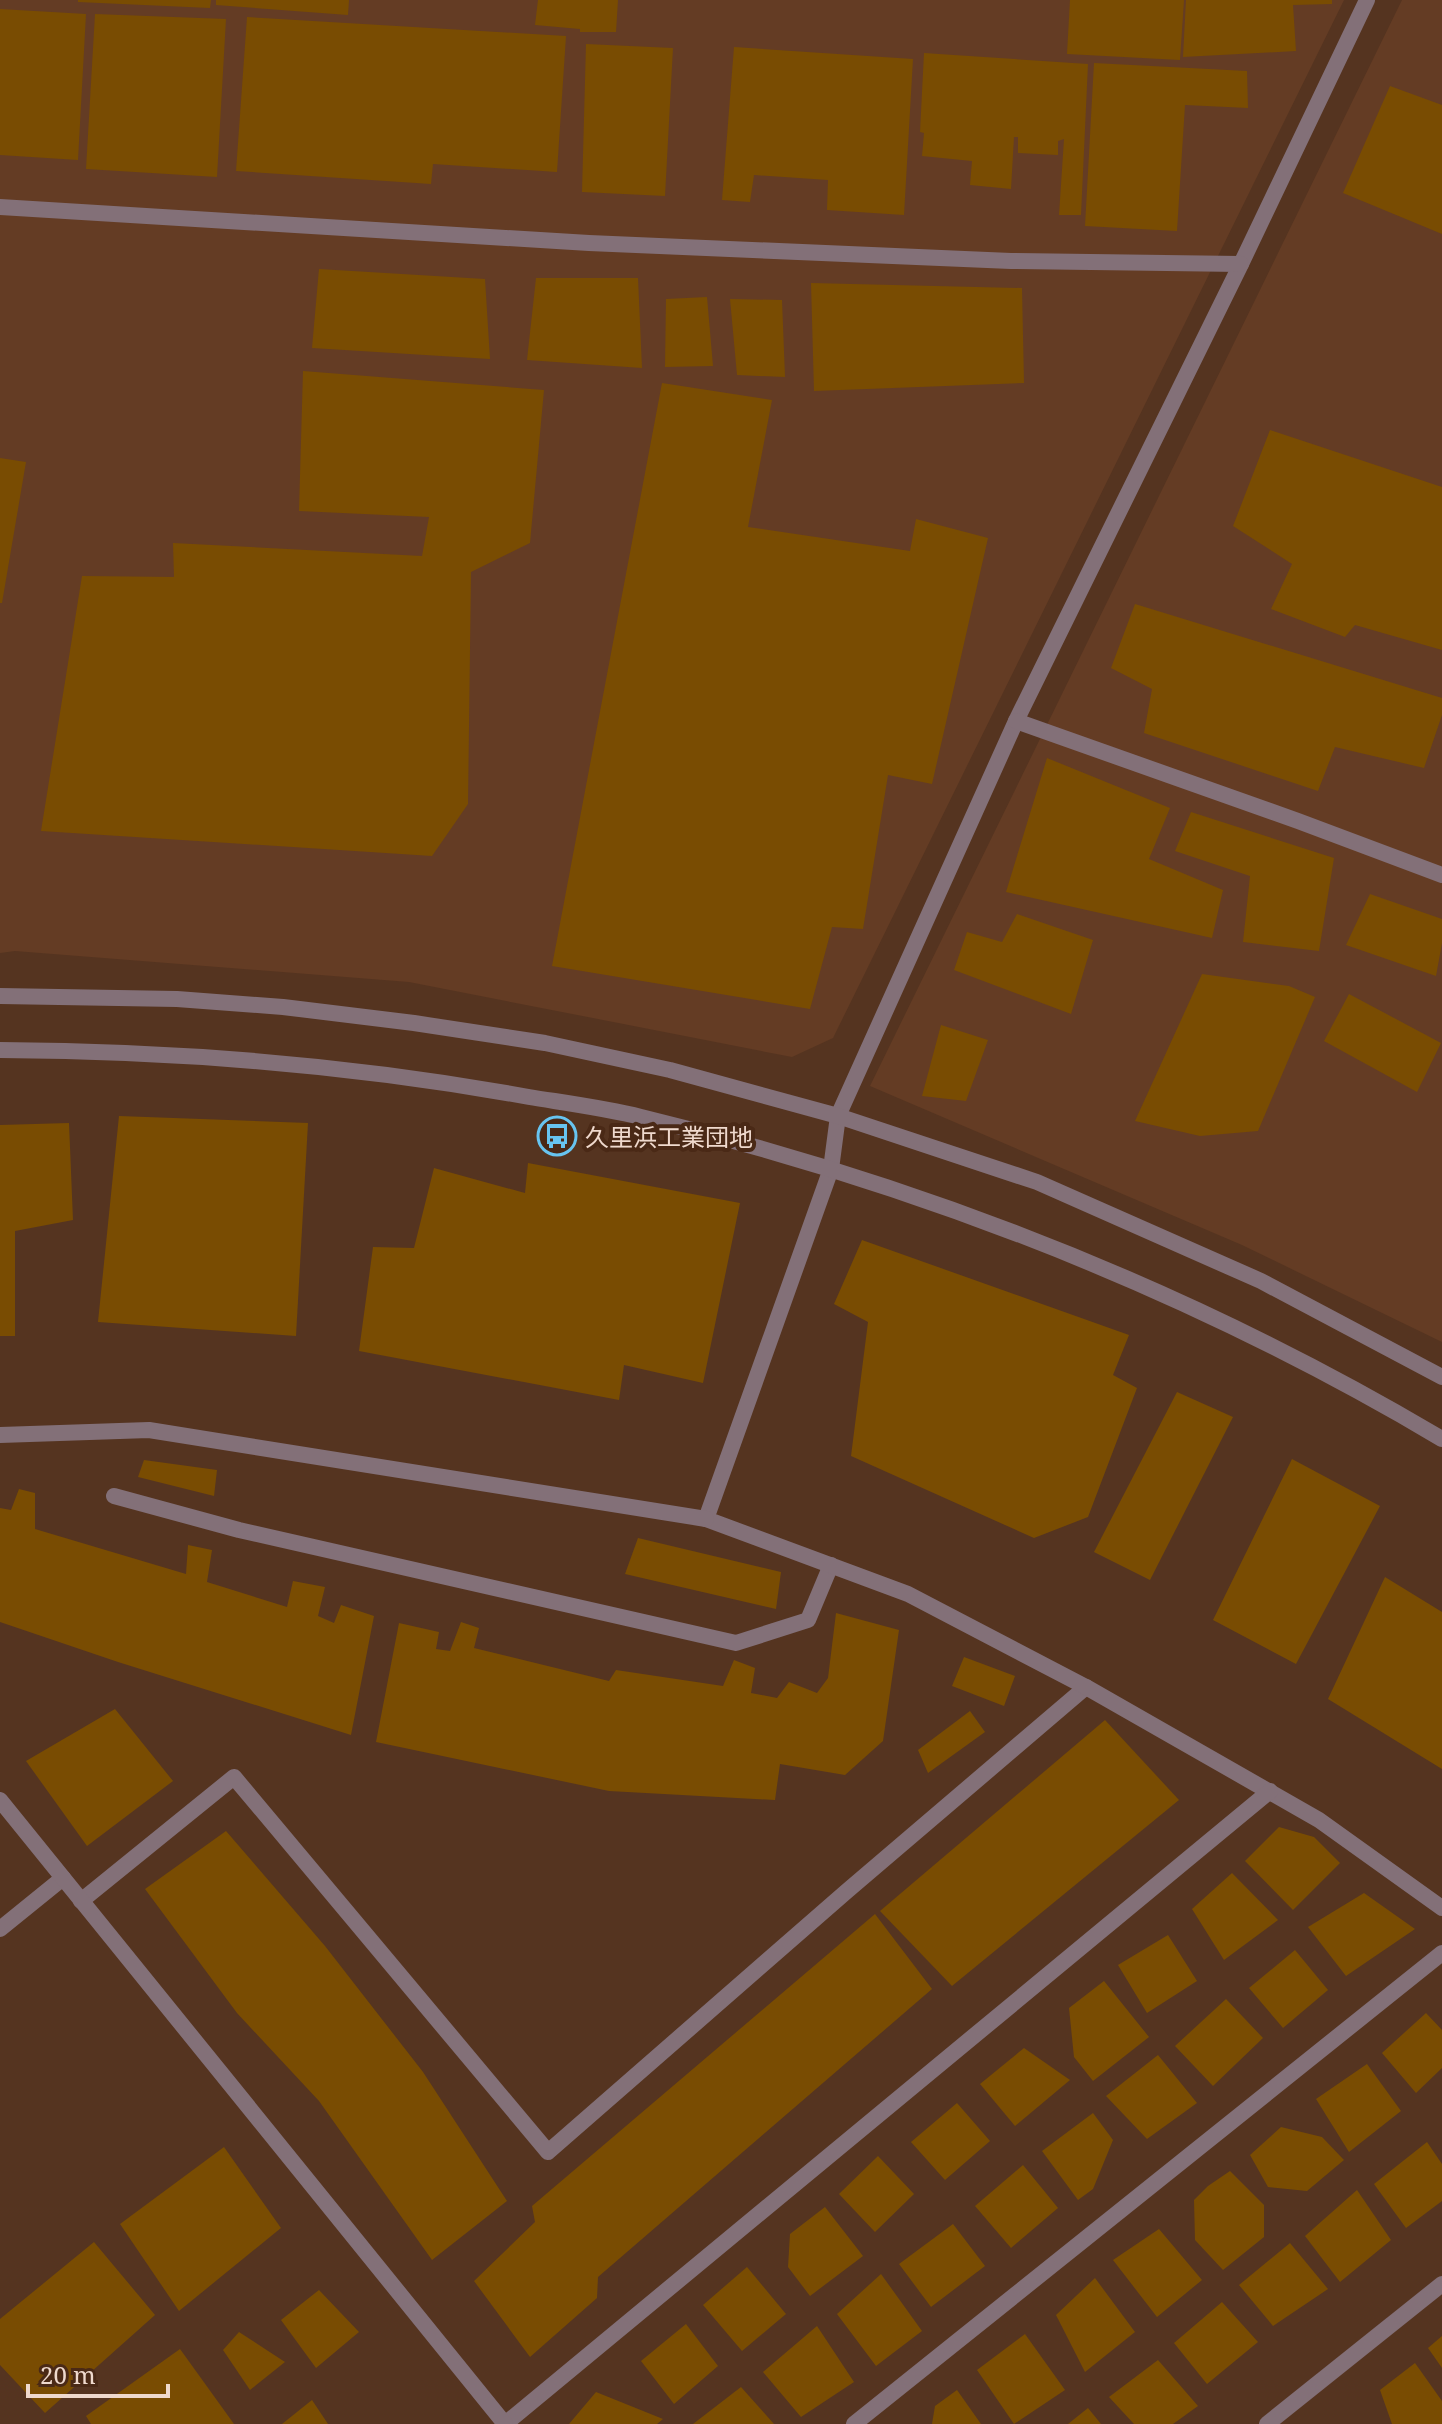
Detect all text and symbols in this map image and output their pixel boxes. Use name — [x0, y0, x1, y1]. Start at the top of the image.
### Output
bus stop icon: 久里浜工業団地 — [536, 1115, 578, 1157]
place label: 久里浜工業団地 — [585, 1120, 753, 1153]
scale bar — [28, 2348, 168, 2398]
text: 20 m — [40, 2358, 96, 2391]

